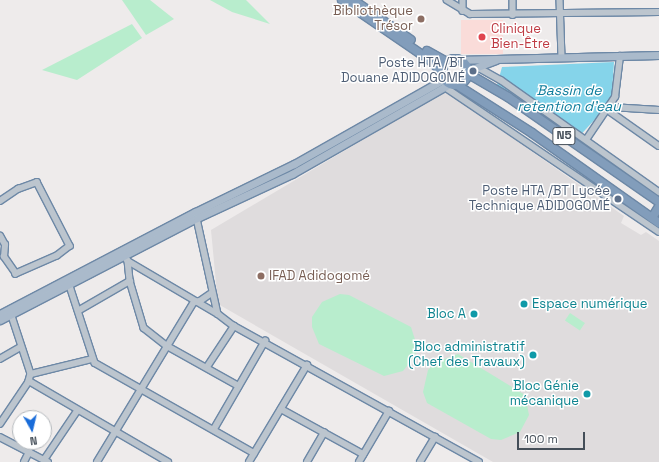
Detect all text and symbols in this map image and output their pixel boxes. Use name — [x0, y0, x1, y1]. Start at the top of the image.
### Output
place label: Bibliothèque Trésor — [333, 4, 413, 35]
marker: Bibliothèque Trésor — [416, 14, 426, 24]
place label: Clinique Bien-Être — [491, 22, 550, 53]
marker: Clinique Bien-Être — [476, 31, 488, 43]
place label: Poste HTA /BT Douane ADIDOGOMÉ — [341, 56, 465, 87]
marker: Poste HTA /BT Douane ADIDOGOMÉ — [468, 66, 478, 76]
water label: Bassin de retention d'eau — [517, 82, 621, 114]
road number: N5 — [552, 126, 576, 146]
place label: Poste HTA /BT Lycée Technique ADIDOGOMÉ — [469, 184, 610, 215]
marker: Poste HTA /BT Lycée Technique ADIDOGOMÉ — [613, 194, 623, 204]
place label: IFAD Adidogomé — [269, 268, 370, 284]
marker: IFAD Adidogomé — [256, 271, 266, 281]
place label: Espace numérique — [532, 296, 647, 312]
marker: Espace numérique — [519, 299, 529, 309]
place label: Bloc A — [427, 306, 466, 322]
marker: Bloc A — [469, 309, 479, 319]
place label: Bloc administratif (Chef des Travaux) — [408, 340, 525, 371]
marker: Bloc administratif (Chef des Travaux) — [528, 350, 538, 360]
place label: Bloc Génie mécanique — [510, 379, 579, 410]
marker: Bloc Génie mécanique — [582, 389, 592, 399]
north arrow — [12, 410, 52, 450]
scale bar — [519, 424, 587, 450]
text: 100 m — [524, 431, 558, 447]
text: N — [29, 433, 38, 448]

